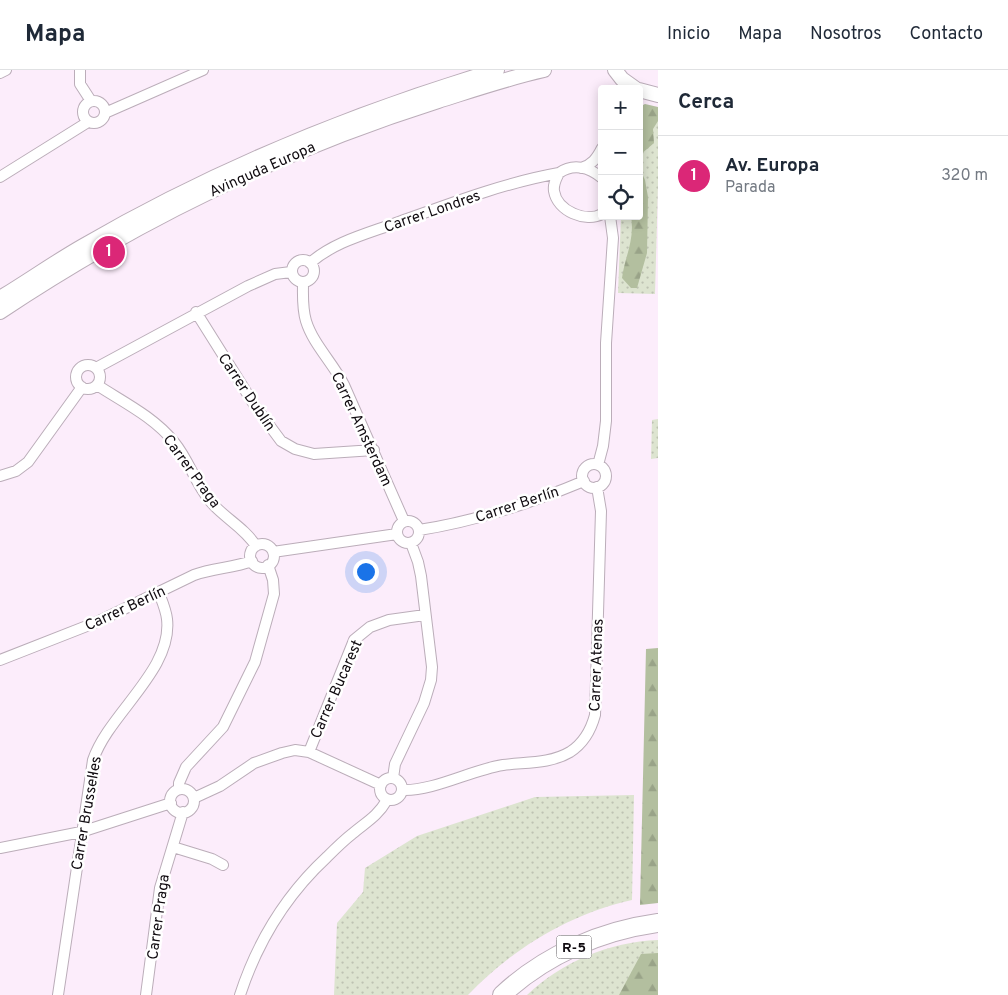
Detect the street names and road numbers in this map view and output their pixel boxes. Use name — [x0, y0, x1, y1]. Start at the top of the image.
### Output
street label: Avinguda Europa — [207, 138, 319, 202]
street label: Carrer Londres — [382, 187, 483, 238]
street label: Carrer Dublín — [213, 350, 279, 435]
street label: Carrer Amsterdam — [326, 369, 395, 490]
street label: Carrer Praga — [158, 431, 224, 512]
street label: Carrer Berlín — [473, 483, 562, 528]
street label: Carrer Berlín — [82, 582, 169, 636]
street label: Carrer Atenas — [586, 618, 609, 712]
street label: Carrer Bucarest — [307, 637, 368, 742]
street label: Carrer Brussel·les — [68, 755, 107, 872]
street label: Carrer Praga — [144, 873, 175, 961]
road number: R-5 — [556, 936, 592, 959]

